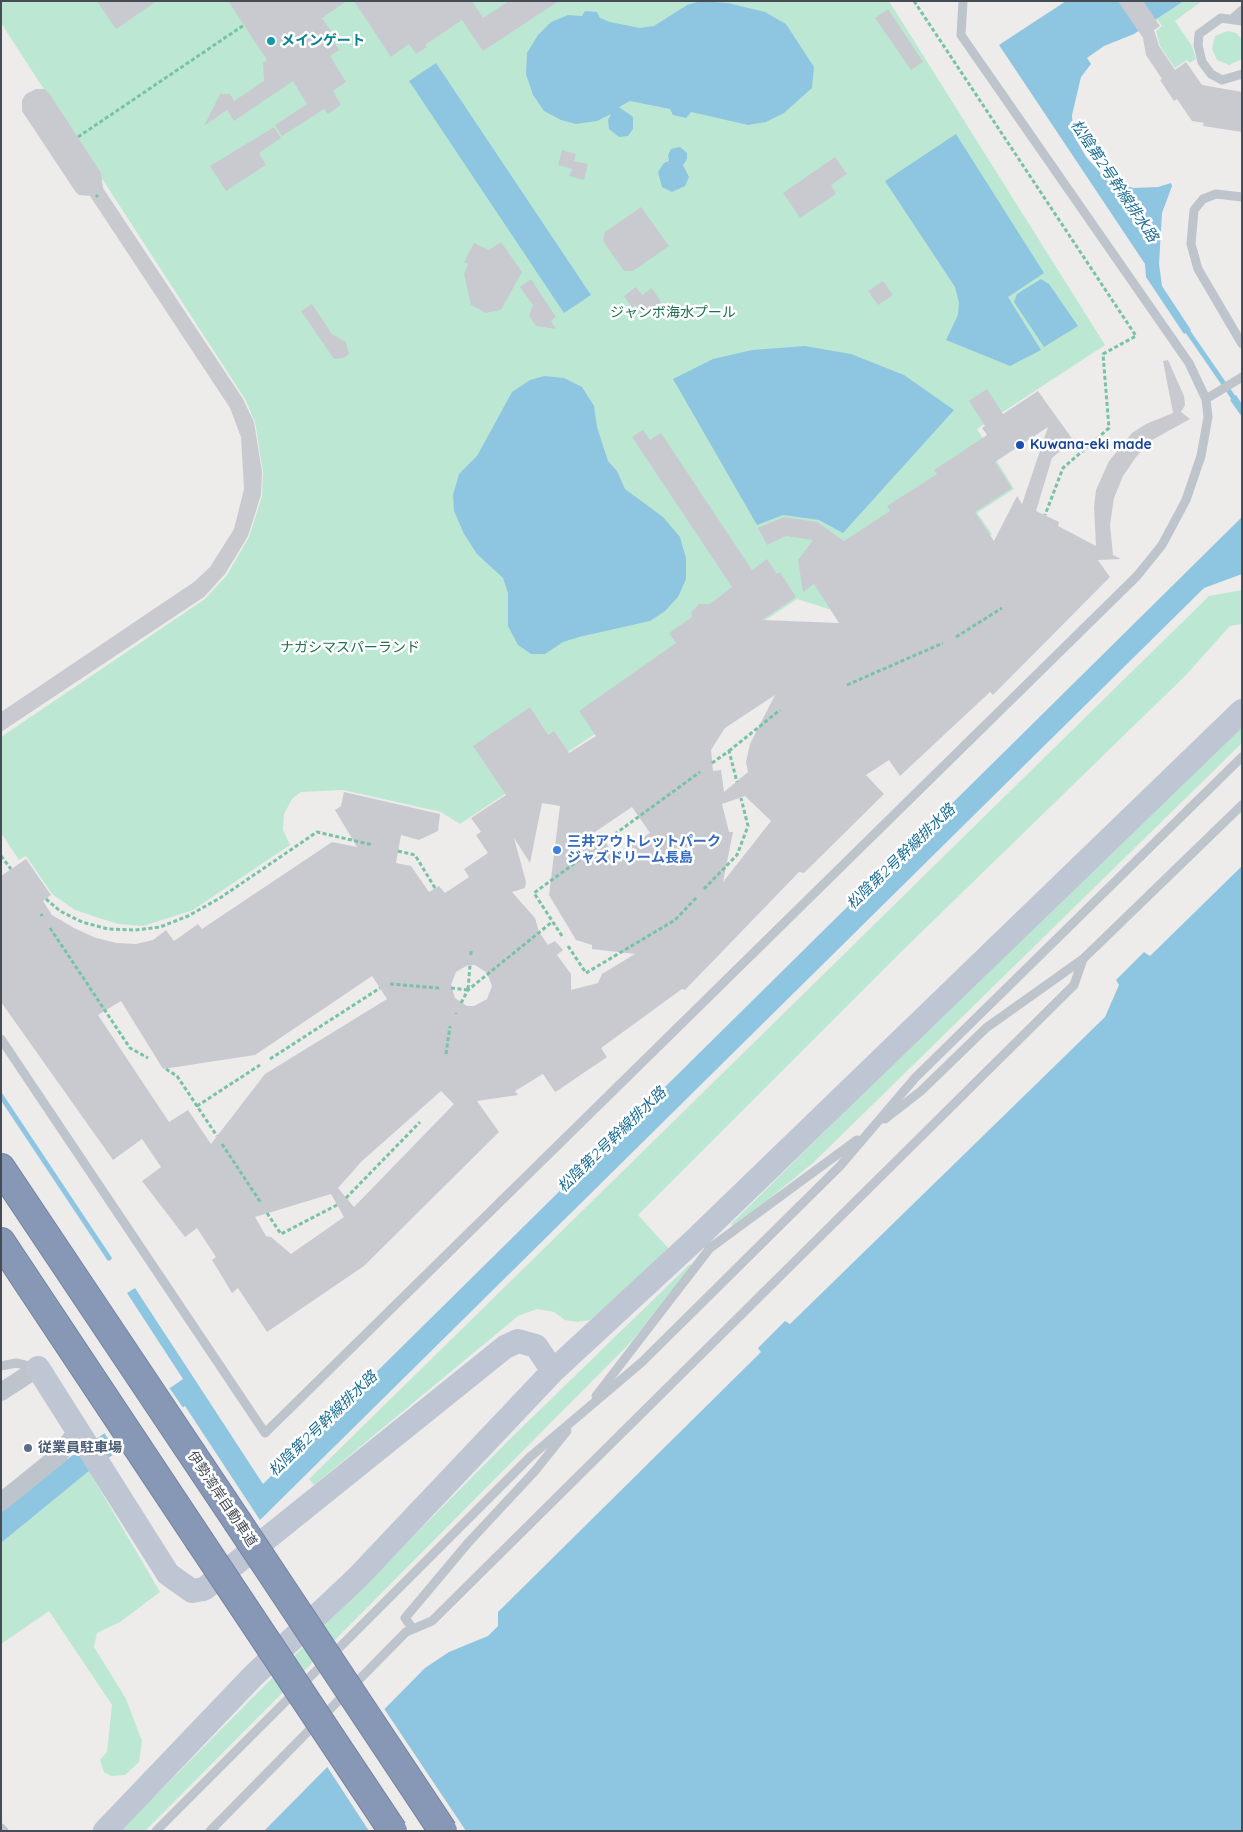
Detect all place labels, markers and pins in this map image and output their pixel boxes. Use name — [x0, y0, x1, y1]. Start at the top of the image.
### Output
place label: メインゲート — [281, 33, 365, 49]
marker: メインゲート — [265, 35, 277, 47]
place label: Kuwana-eki made — [1030, 437, 1152, 453]
marker: Kuwana-eki made — [1014, 439, 1026, 451]
place label: 三井アウトレットパーク ジャズドリーム長島 — [567, 834, 721, 866]
marker: 三井アウトレットパーク ジャズドリーム長島 — [551, 844, 563, 856]
place label: 従業員駐車場 — [38, 1440, 122, 1456]
marker: 従業員駐車場 — [22, 1442, 34, 1454]

